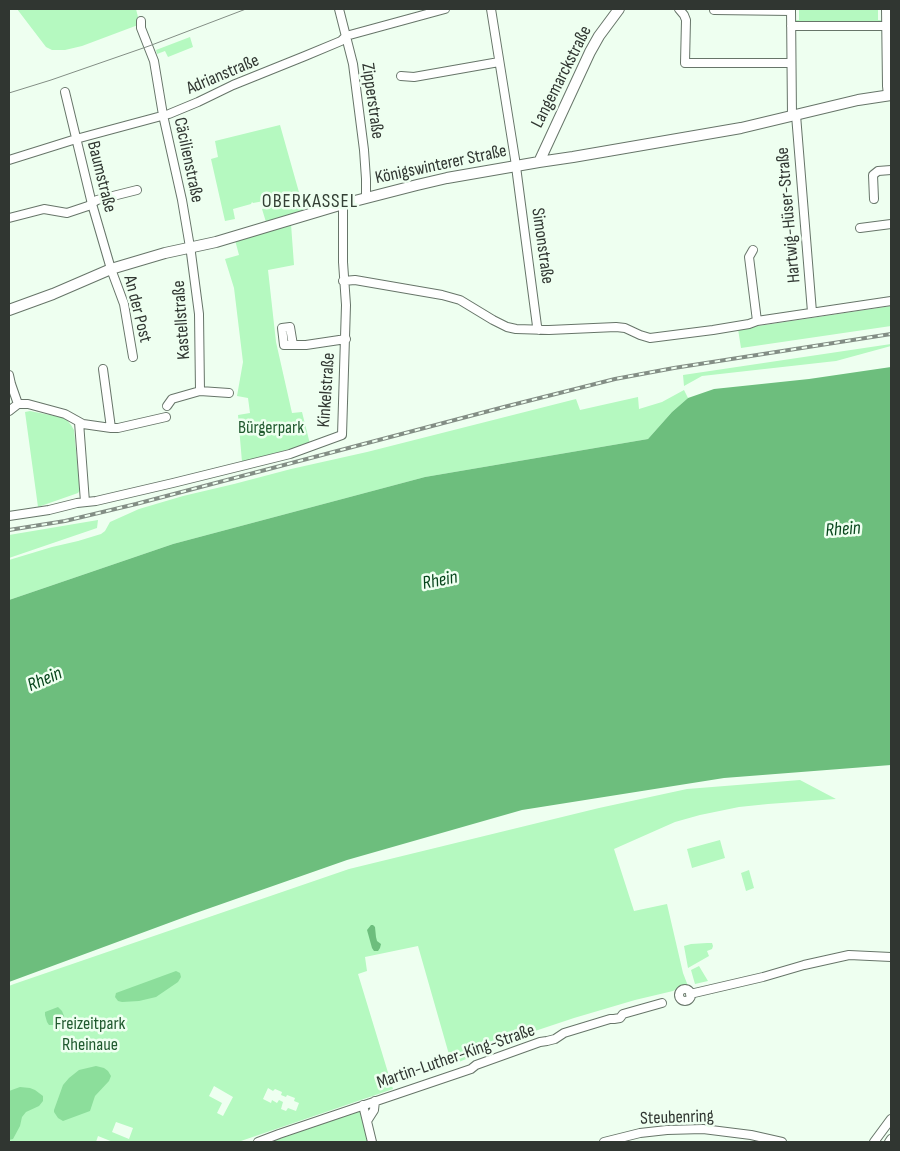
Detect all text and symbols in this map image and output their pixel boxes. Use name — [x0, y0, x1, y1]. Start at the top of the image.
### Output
street label: Langemarckstraße — [527, 22, 597, 132]
street label: Adrianstraße — [183, 50, 263, 100]
street label: Zipperstraße — [356, 62, 388, 140]
street label: Cäcilienstraße — [168, 115, 208, 205]
street label: Baumstraße — [82, 139, 120, 215]
street label: Königswinterer Straße — [373, 141, 509, 189]
street label: Hartwig-Hüser-Straße — [772, 146, 806, 284]
district label: OBERKASSEL — [261, 190, 359, 214]
street label: Simonstraße — [526, 207, 558, 285]
street label: An der Post — [118, 273, 156, 345]
street label: Kastellstraße — [168, 280, 196, 360]
street label: Kinkelstraße — [314, 352, 340, 428]
park label: Bürgerpark — [238, 417, 304, 439]
water label: Rhein — [825, 517, 861, 543]
water label: Rhein — [420, 566, 460, 596]
water label: Rhein — [24, 663, 66, 697]
park label: Freizeitpark Rheinaue — [55, 1013, 125, 1056]
street label: Martin-Luther-King-Straße — [374, 1020, 538, 1094]
street label: Steubenring — [640, 1106, 714, 1130]

